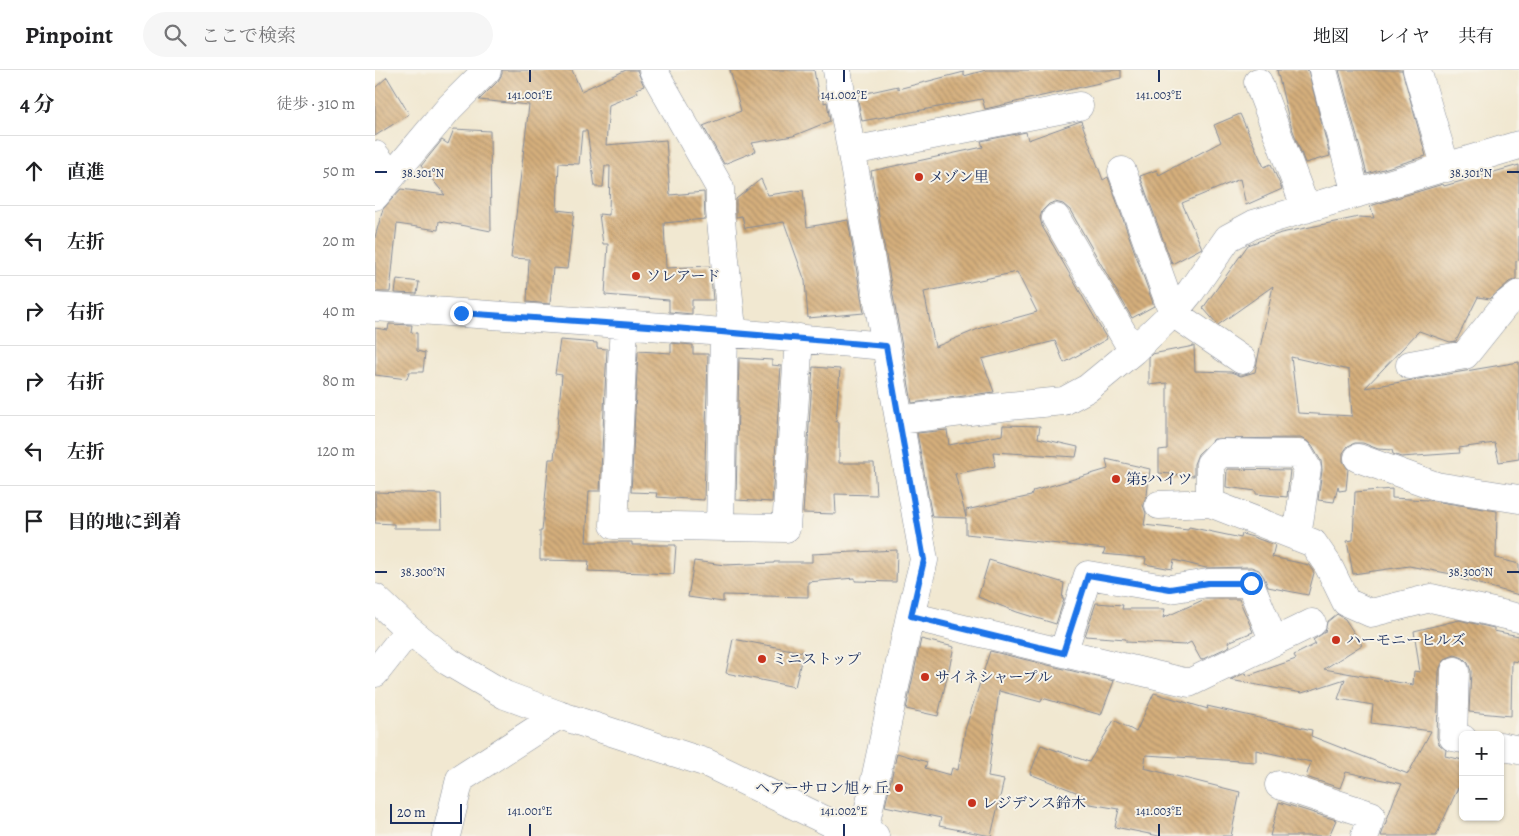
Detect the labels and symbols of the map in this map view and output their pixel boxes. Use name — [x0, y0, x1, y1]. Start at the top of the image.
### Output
text: 141.001°E — [508, 87, 552, 103]
text: 141.002°E — [821, 87, 867, 103]
text: 141.003°E — [1136, 87, 1182, 103]
text: 38.301°N — [402, 165, 444, 181]
text: 38.301°N — [1450, 165, 1492, 181]
place label: メゾン里 — [929, 167, 989, 187]
marker: メゾン里 — [913, 171, 925, 183]
place label: ソレアード — [646, 266, 721, 286]
marker: ソレアード — [630, 270, 642, 282]
route end — [450, 302, 473, 325]
place label: 第5ハイツ — [1126, 469, 1192, 489]
marker: 第5ハイツ — [1110, 473, 1122, 485]
text: 38.300°N — [401, 564, 446, 580]
text: 38.300°N — [1449, 564, 1494, 580]
route start — [1240, 572, 1263, 595]
place label: ハーモニーヒルズ — [1346, 630, 1466, 650]
marker: ハーモニーヒルズ — [1330, 634, 1342, 646]
place label: ミニストップ — [772, 649, 862, 669]
marker: ミニストップ — [756, 653, 768, 665]
place label: サイネシャープル — [935, 667, 1052, 687]
marker: サイネシャープル — [919, 671, 931, 683]
place label: ヘアーサロン旭ヶ丘 — [755, 778, 889, 798]
marker: ヘアーサロン旭ヶ丘 — [893, 782, 905, 794]
place label: レジデンス鈴木 — [982, 793, 1086, 813]
marker: レジデンス鈴木 — [966, 797, 978, 809]
scale bar — [390, 801, 463, 824]
text: 141.001°E — [508, 803, 552, 819]
text: 141.002°E — [821, 803, 867, 819]
text: 141.003°E — [1136, 803, 1182, 819]

